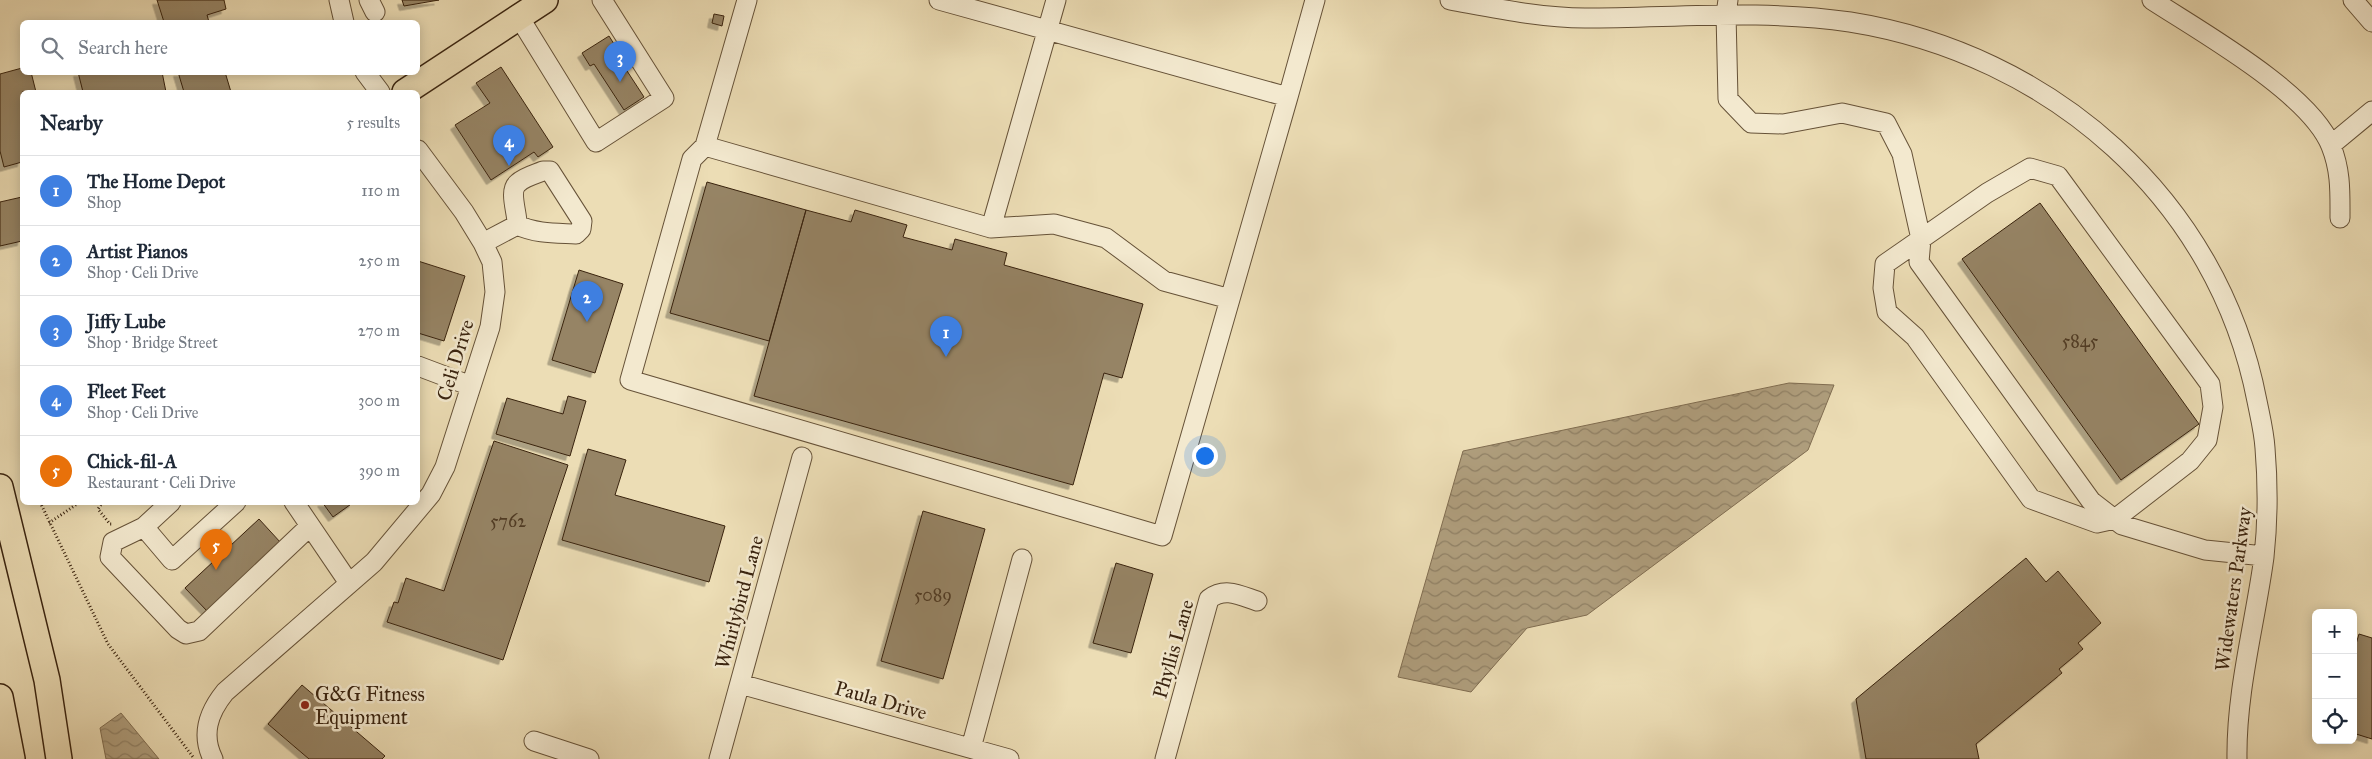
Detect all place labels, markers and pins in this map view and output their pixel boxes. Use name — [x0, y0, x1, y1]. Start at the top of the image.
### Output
pin: 3 — [604, 41, 636, 82]
pin: 4 — [493, 125, 525, 166]
pin: 2 — [571, 281, 603, 322]
pin: 1 — [930, 316, 962, 357]
pin: 5 — [200, 529, 232, 570]
place label: G&G Fitness Equipment — [315, 682, 425, 730]
marker: G&G Fitness Equipment — [299, 699, 311, 711]

